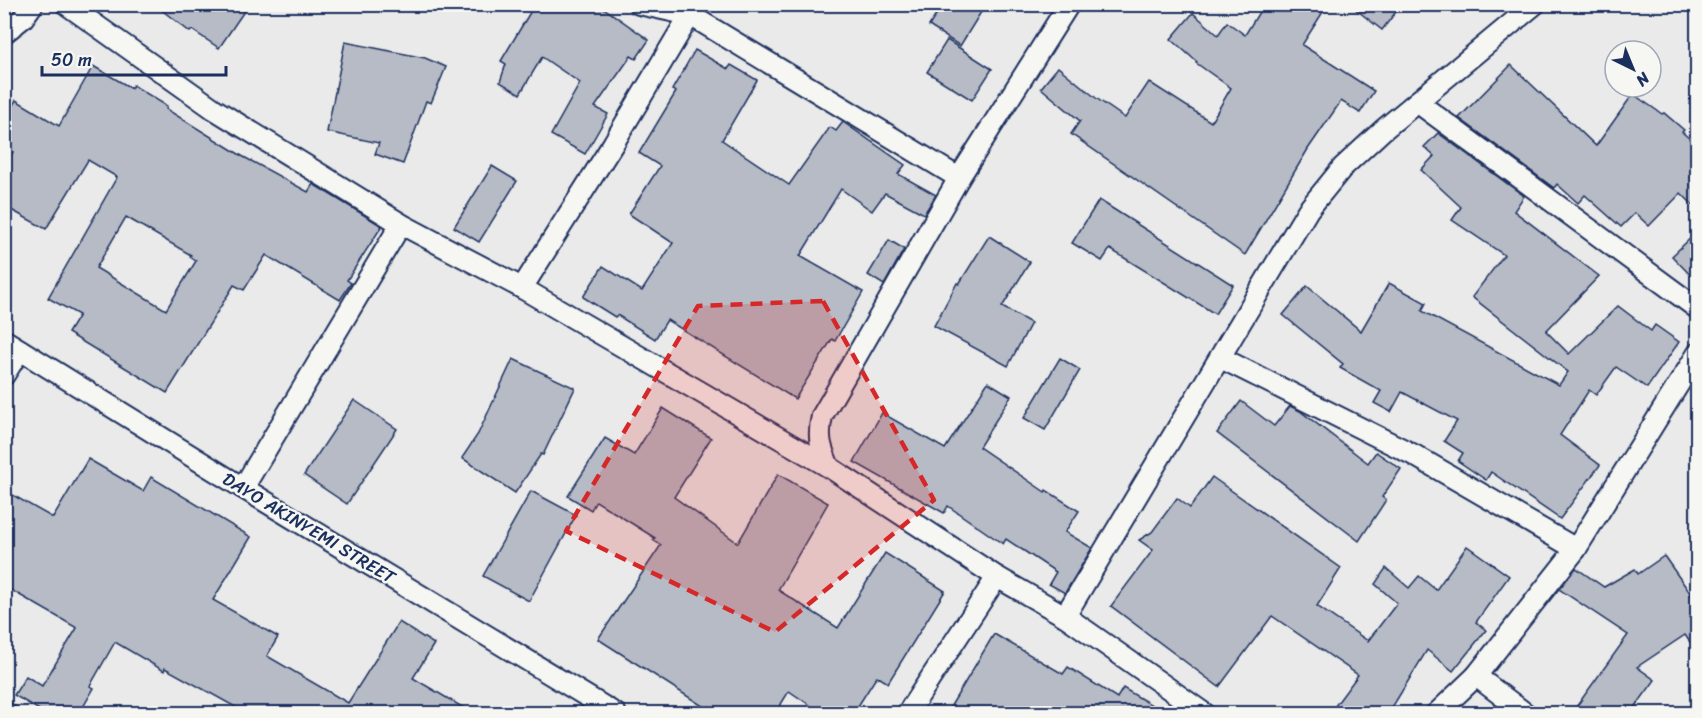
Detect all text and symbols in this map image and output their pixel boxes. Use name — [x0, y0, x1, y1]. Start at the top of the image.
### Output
scale bar — [42, 39, 226, 77]
north arrow — [1603, 39, 1663, 99]
text: 50 m — [51, 44, 92, 76]
text: N — [1628, 65, 1658, 95]
street label: DAYO AKINYEMI STREET — [216, 463, 403, 593]

